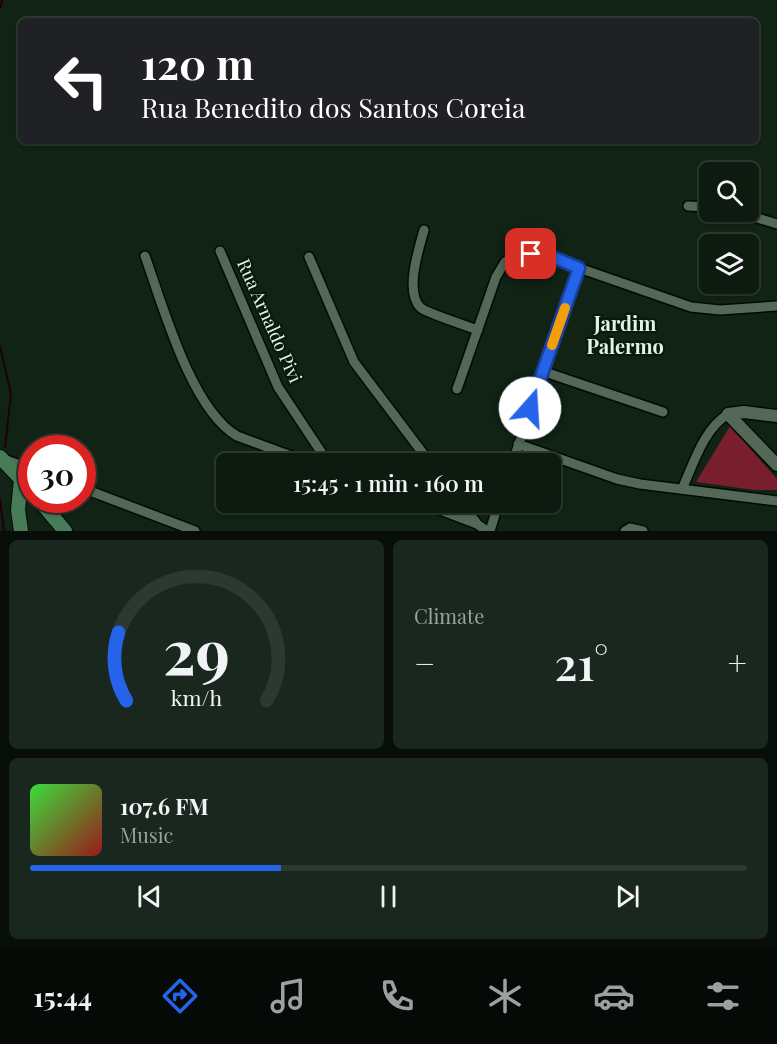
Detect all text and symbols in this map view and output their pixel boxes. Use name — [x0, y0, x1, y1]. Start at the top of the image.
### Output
text: 120 m — [141, 35, 254, 91]
icon: left — [42, 42, 120, 120]
text: Rua Benedito dos Santos Coreia — [141, 89, 525, 125]
map controls — [699, 162, 759, 294]
button: search — [699, 162, 759, 222]
pin — [505, 228, 556, 279]
button: layers — [699, 234, 759, 294]
icon: arrive — [514, 237, 547, 270]
street label: Rua Arnaldo Pivi — [232, 255, 308, 386]
district label: Jardim Palermo — [586, 309, 664, 359]
position arrow — [498, 376, 562, 440]
speed limit sign: 30 — [18, 435, 96, 513]
text: 15:45 · 1 min · 160 m — [293, 468, 484, 498]
text: Climate — [414, 602, 484, 629]
text: 29 — [163, 607, 230, 691]
text: 21° — [555, 632, 608, 692]
text: − — [414, 640, 435, 684]
text: + — [728, 640, 747, 684]
text: km/h — [171, 684, 223, 712]
text: 107.6 FM — [120, 791, 209, 821]
text: Music — [120, 821, 173, 848]
icon: previous — [133, 880, 166, 913]
icon: pause — [372, 880, 405, 913]
icon: next — [611, 880, 644, 913]
icon: directions — [159, 975, 201, 1017]
icon: music — [267, 975, 309, 1017]
icon: phone — [376, 975, 418, 1017]
icon: climate — [484, 975, 526, 1017]
icon: car — [593, 975, 635, 1017]
icon: filters — [702, 975, 744, 1017]
text: 15:44 — [33, 978, 92, 1014]

